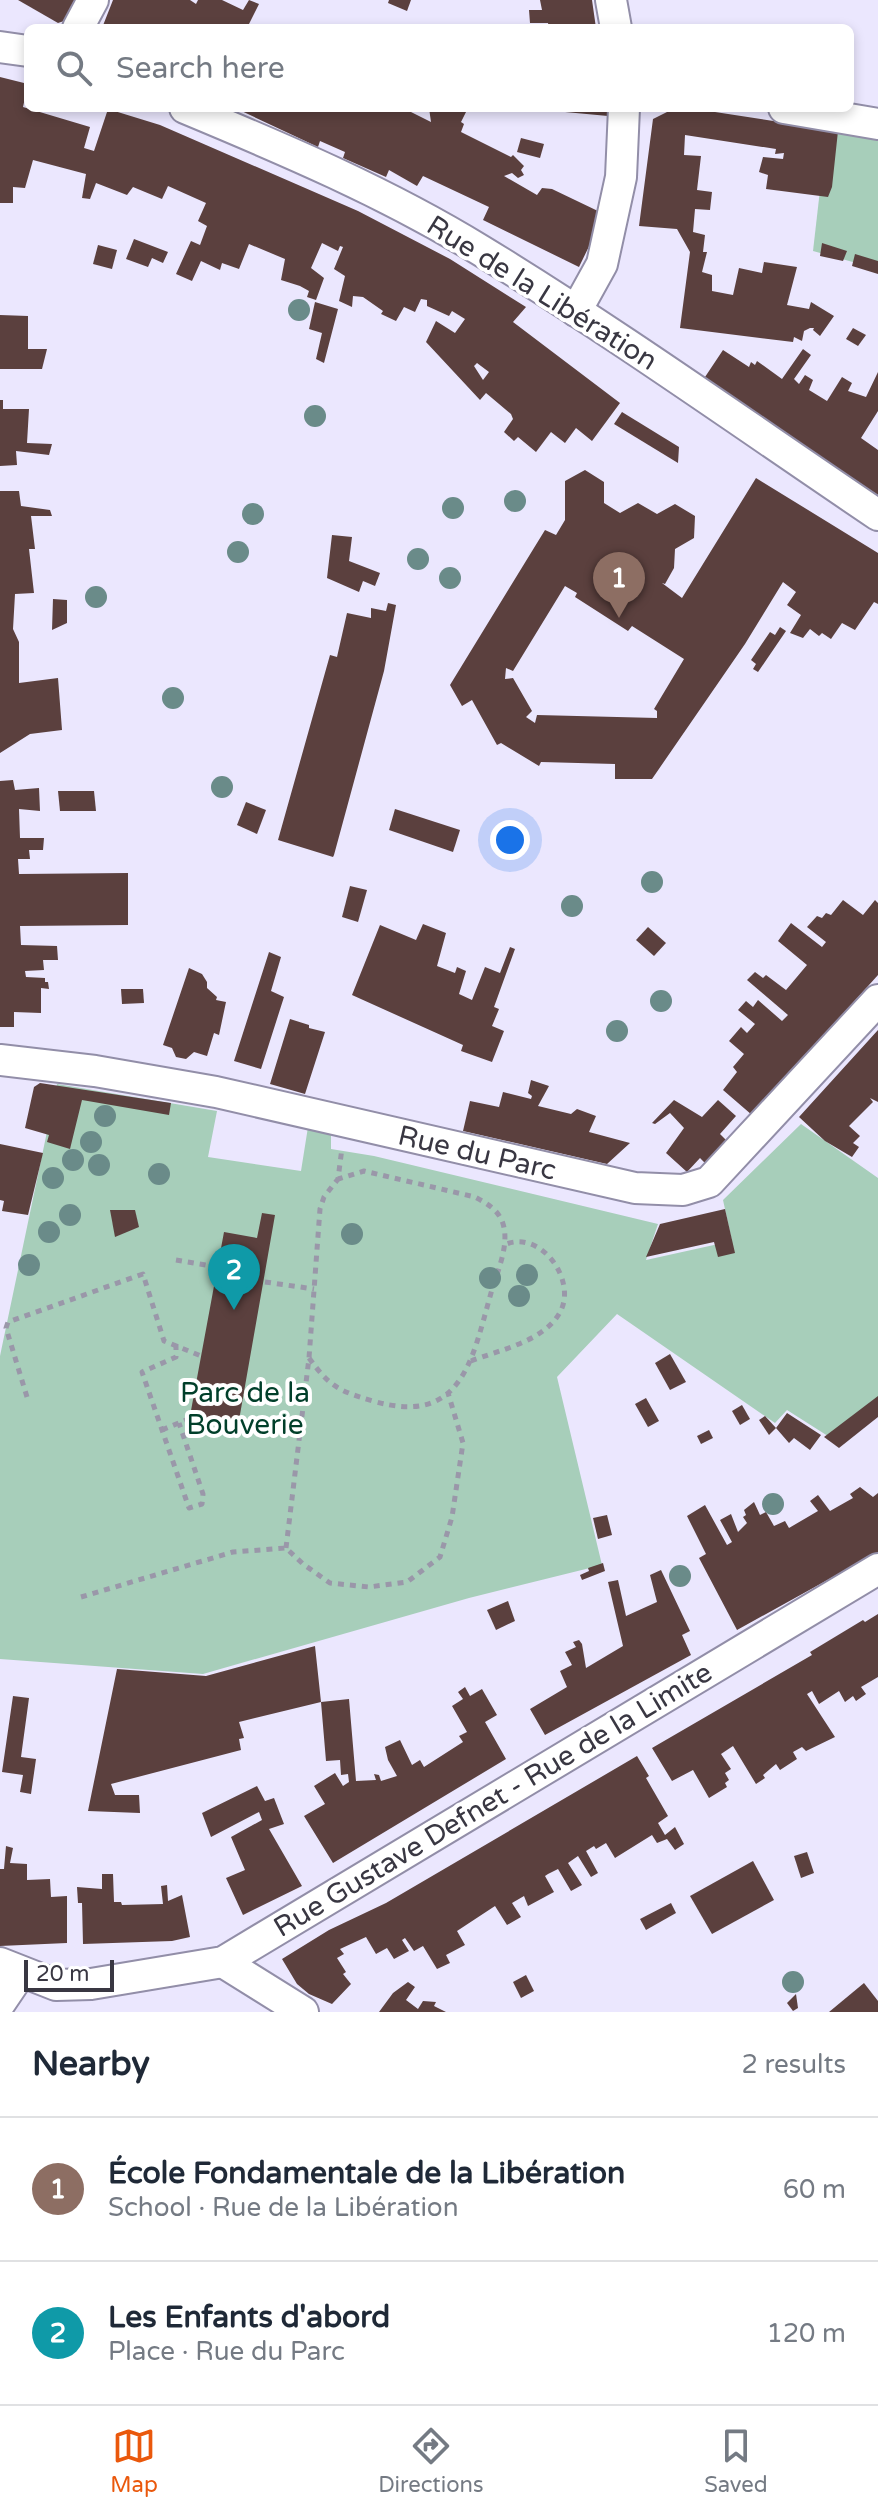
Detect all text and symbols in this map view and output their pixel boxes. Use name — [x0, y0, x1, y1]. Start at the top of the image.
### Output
search box — [24, 24, 854, 112]
icon: search — [52, 46, 96, 90]
text: Search here — [116, 50, 285, 87]
street label: Rue de la Libération — [420, 208, 664, 378]
pin: 1 — [593, 552, 645, 618]
your location — [490, 820, 530, 860]
street label: Rue du Parc — [395, 1118, 559, 1188]
pin: 2 — [208, 1244, 260, 1310]
park label: Parc de la Bouverie — [180, 1376, 310, 1442]
street label: Rue Gustave Defnet - Rue de la Limite — [268, 1655, 718, 1945]
scale bar — [24, 1956, 114, 1992]
text: 20 m — [36, 1961, 90, 1987]
text: Nearby — [32, 2044, 150, 2085]
text: 2 results — [741, 2049, 846, 2080]
text: École Fondamentale de la Libération — [108, 2155, 625, 2192]
text: 1 — [50, 2174, 66, 2205]
text: 60 m — [783, 2174, 846, 2205]
text: School · Rue de la Libération — [108, 2192, 459, 2223]
text: Les Enfants d'abord — [108, 2299, 390, 2336]
text: 2 — [50, 2318, 66, 2349]
text: 120 m — [766, 2318, 846, 2349]
text: Place · Rue du Parc — [108, 2336, 345, 2367]
tab: Map — [110, 2424, 158, 2498]
tab: Directions — [378, 2424, 484, 2498]
tab: Saved — [704, 2424, 768, 2498]

